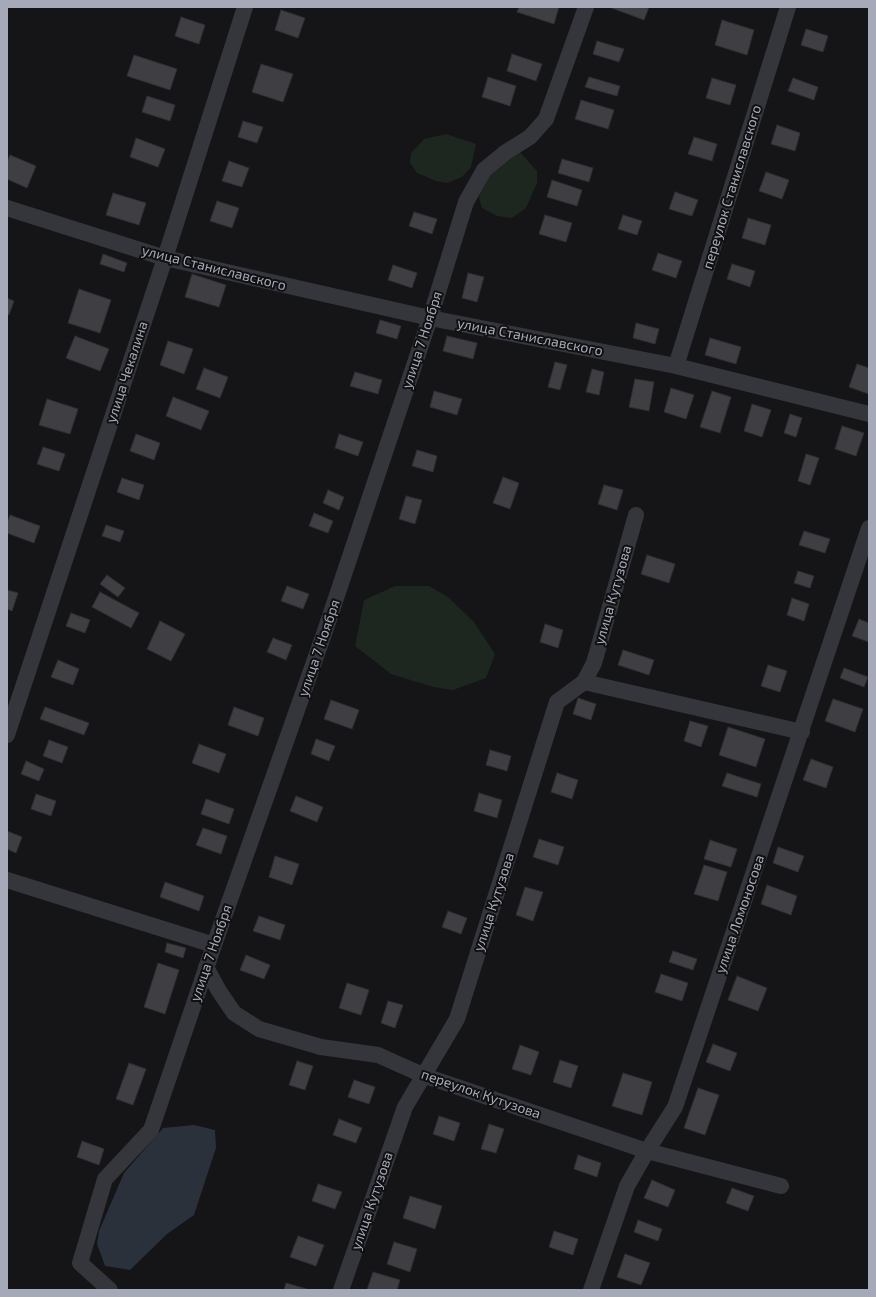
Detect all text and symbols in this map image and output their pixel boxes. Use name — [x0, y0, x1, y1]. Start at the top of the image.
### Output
street label: переулок Станиславского — [699, 103, 765, 271]
street label: улица Станиславского — [140, 242, 288, 294]
street label: улица 7 Ноября — [398, 289, 446, 391]
street label: улица Станиславского — [456, 315, 604, 359]
street label: улица Чекалина — [103, 319, 151, 425]
street label: улица Кутузова — [591, 543, 635, 647]
street label: улица 7 Ноября — [295, 597, 343, 699]
street label: улица Кутузова — [470, 851, 518, 953]
street label: улица Ломоносова — [712, 853, 768, 975]
street label: улица 7 Ноября — [187, 902, 235, 1004]
street label: переулок Кутузова — [419, 1066, 543, 1122]
street label: улица Кутузова — [347, 1150, 397, 1252]

